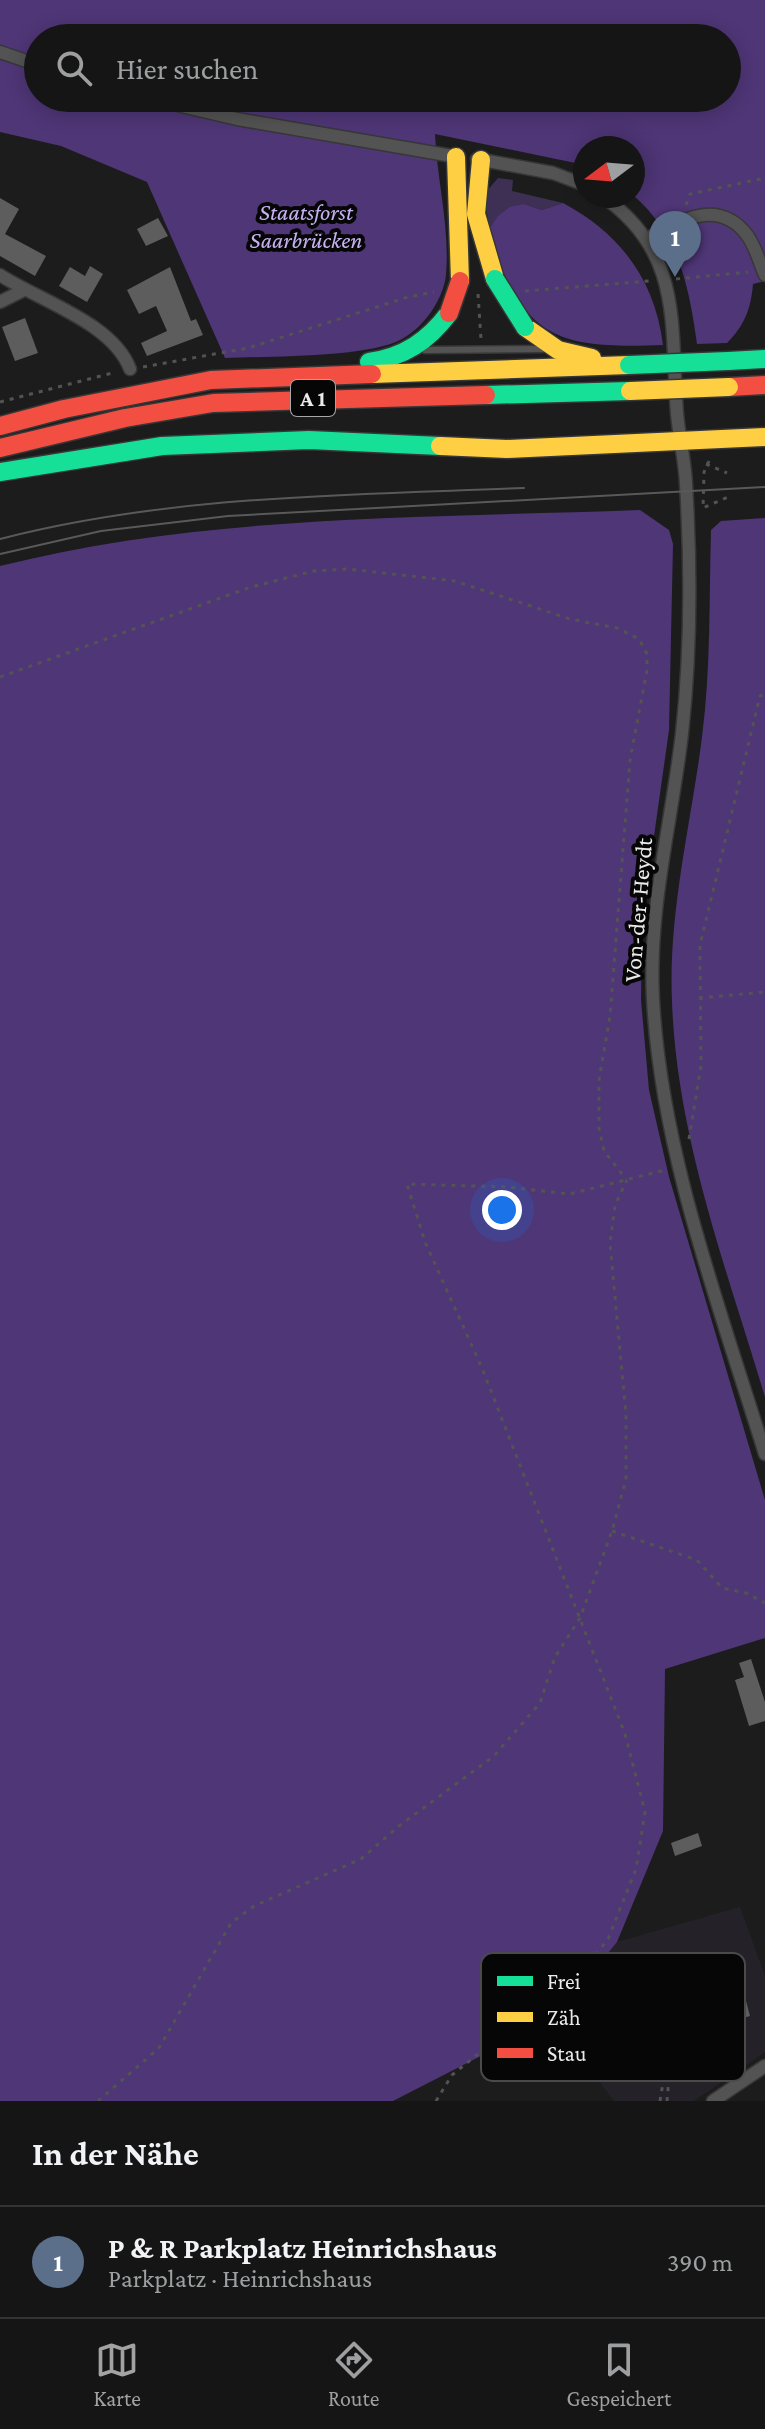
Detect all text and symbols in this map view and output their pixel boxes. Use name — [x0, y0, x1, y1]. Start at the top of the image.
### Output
search box — [24, 24, 741, 112]
icon: search — [52, 46, 96, 90]
text: Hier suchen — [116, 52, 258, 85]
north arrow — [573, 136, 645, 208]
park label: Staatsforst Saarbrücken — [250, 198, 362, 253]
pin: 1 — [649, 211, 701, 277]
road number: A 1 — [291, 380, 335, 416]
street label: Von-der-Heydt — [618, 836, 657, 983]
your location — [482, 1190, 522, 1230]
legend — [481, 1953, 745, 2081]
text: Frei — [547, 1969, 581, 1994]
text: Zäh — [547, 2005, 581, 2030]
text: Stau — [547, 2041, 587, 2066]
text: In der Nähe — [32, 2135, 199, 2172]
text: P & R Parkplatz Heinrichshaus — [108, 2231, 497, 2264]
text: 1 — [53, 2248, 63, 2277]
text: 390 m — [667, 2248, 733, 2277]
text: Parkplatz · Heinrichshaus — [108, 2264, 372, 2293]
tab: Karte — [94, 2338, 141, 2411]
tab: Route — [328, 2338, 379, 2411]
tab: Gespeichert — [567, 2338, 671, 2411]

